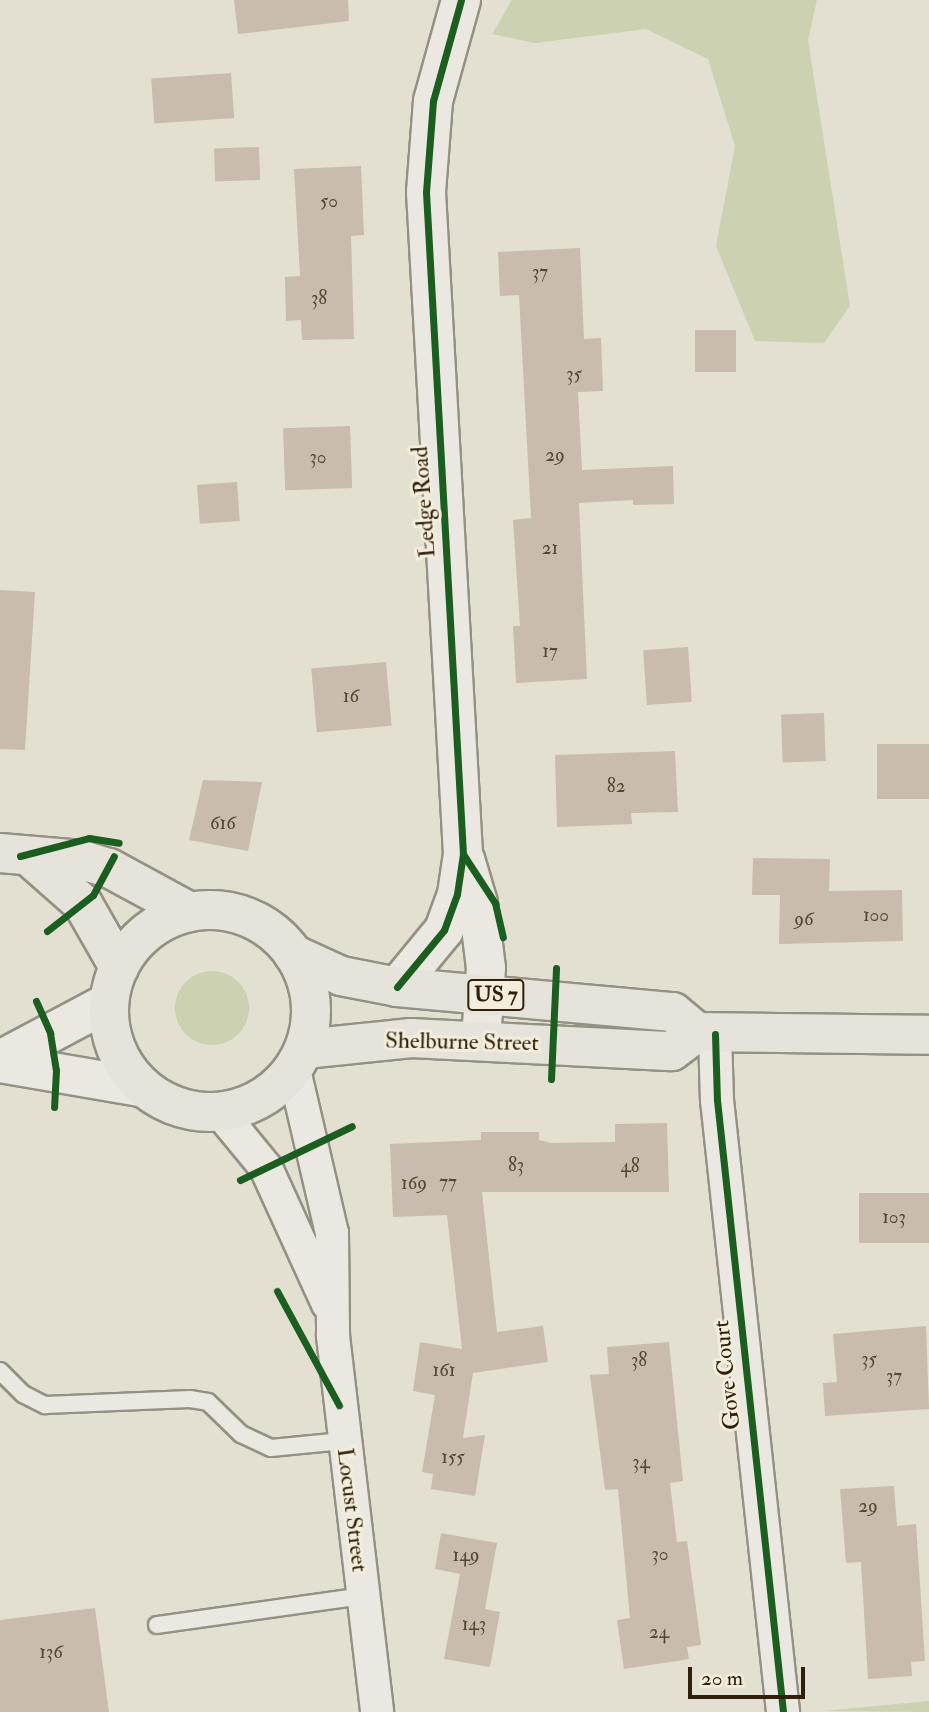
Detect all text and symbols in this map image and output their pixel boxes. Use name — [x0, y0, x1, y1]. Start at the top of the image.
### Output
house number: 50 — [320, 191, 338, 213]
house number: 37 — [532, 262, 548, 284]
house number: 38 — [311, 288, 327, 310]
house number: 35 — [566, 364, 582, 386]
street label: Ledge Road — [406, 445, 442, 559]
house number: 29 — [545, 445, 565, 467]
house number: 30 — [309, 447, 327, 469]
house number: 21 — [542, 538, 558, 560]
house number: 17 — [542, 641, 558, 663]
house number: 16 — [343, 686, 359, 708]
house number: 82 — [607, 776, 625, 798]
house number: 616 — [210, 813, 236, 835]
house number: 100 — [863, 905, 889, 927]
house number: 96 — [794, 909, 814, 931]
road number: US 7 — [466, 978, 526, 1012]
street label: Shelburne Street — [385, 1027, 539, 1057]
house number: 83 — [508, 1155, 524, 1177]
house number: 48 — [620, 1156, 640, 1178]
house number: 77 — [439, 1172, 457, 1194]
house number: 169 — [401, 1173, 427, 1195]
house number: 103 — [882, 1207, 906, 1229]
street label: Gove Court — [708, 1319, 746, 1431]
house number: 35 — [861, 1349, 877, 1371]
house number: 38 — [631, 1350, 647, 1372]
house number: 161 — [433, 1360, 455, 1382]
house number: 37 — [886, 1366, 902, 1388]
street label: Locust Street — [331, 1446, 373, 1574]
house number: 155 — [441, 1447, 465, 1469]
house number: 34 — [632, 1452, 650, 1474]
house number: 29 — [858, 1496, 878, 1518]
house number: 30 — [651, 1544, 669, 1566]
house number: 149 — [453, 1545, 479, 1567]
house number: 143 — [462, 1614, 486, 1636]
house number: 24 — [649, 1622, 669, 1644]
house number: 136 — [39, 1642, 63, 1664]
scale bar — [691, 1652, 808, 1696]
text: 20 m — [701, 1665, 743, 1692]

